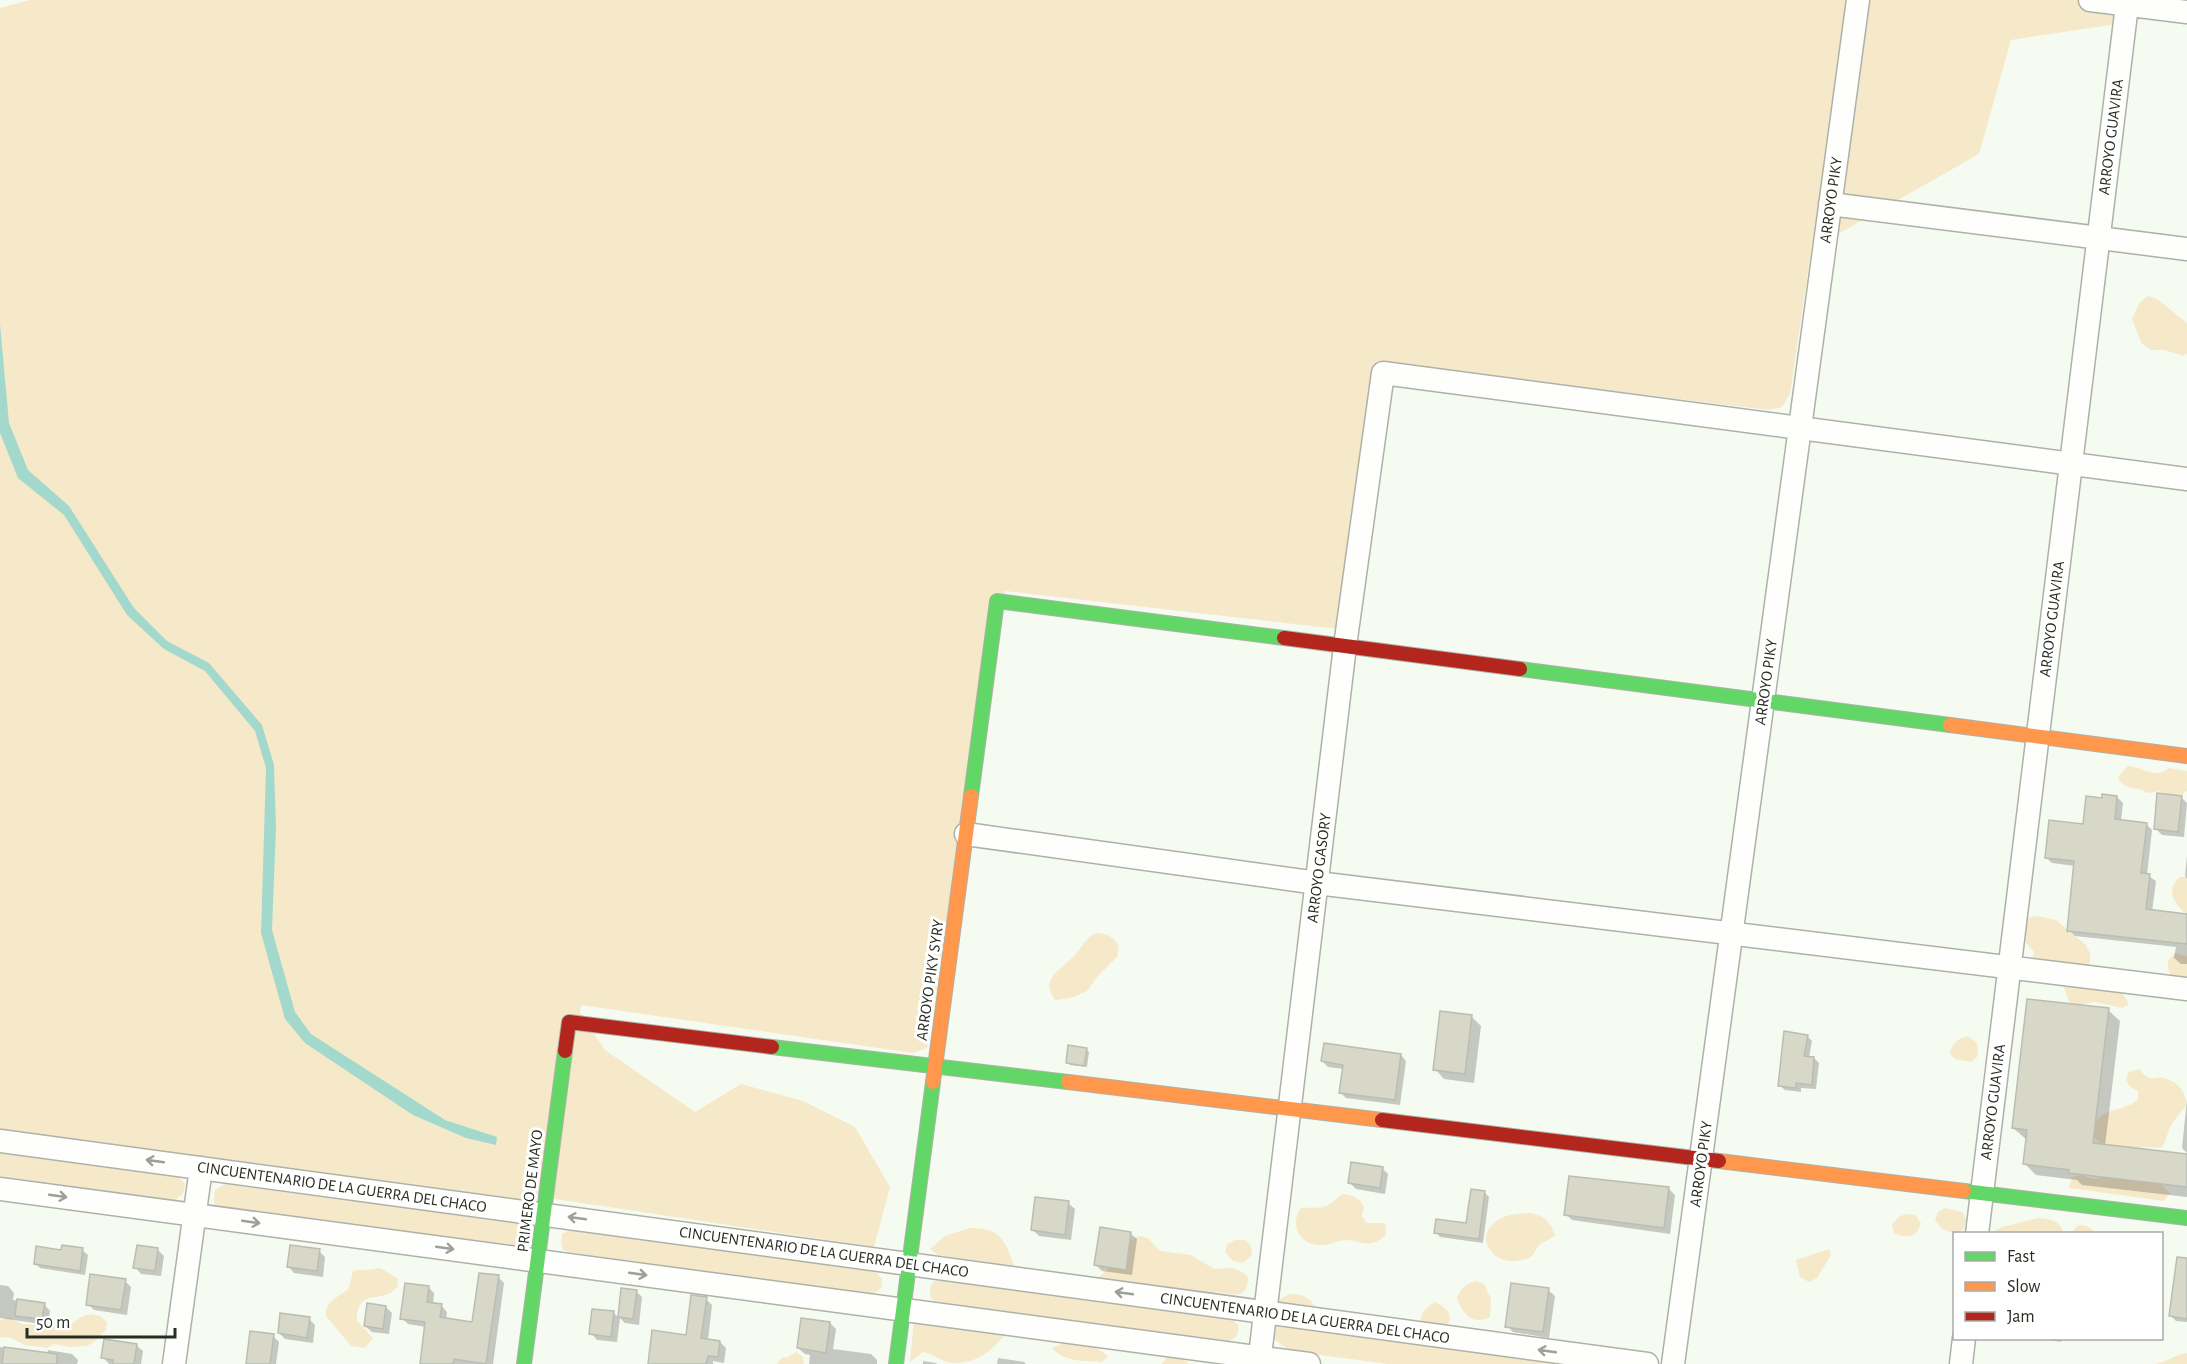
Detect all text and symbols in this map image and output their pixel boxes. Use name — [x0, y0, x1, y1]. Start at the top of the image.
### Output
street label: ARROYO GUAVIRA — [2096, 78, 2126, 196]
street label: ARROYO PIKY — [1817, 155, 1845, 244]
street label: ARROYO GUAVIRA — [2037, 560, 2067, 678]
street label: ARROYO PIKY — [1752, 637, 1780, 726]
street label: ARROYO GASORY — [1304, 812, 1334, 924]
street label: ARROYO PIKY SYRY — [914, 918, 947, 1042]
street label: ARROYO GUAVIRA — [1978, 1043, 2008, 1161]
street label: ARROYO PIKY — [1687, 1119, 1715, 1208]
street label: PRIMERO DE MAYO — [515, 1129, 545, 1253]
one-way arrow — [145, 1156, 165, 1167]
street label: CINCUENTENARIO DE LA GUERRA DEL CHACO — [196, 1159, 488, 1215]
one-way arrow — [48, 1191, 67, 1202]
one-way arrow — [568, 1213, 587, 1224]
one-way arrow — [241, 1217, 261, 1228]
street label: CINCUENTENARIO DE LA GUERRA DEL CHACO — [678, 1224, 970, 1280]
legend — [1953, 1232, 2163, 1340]
one-way arrow — [434, 1243, 454, 1254]
text: Fast — [2007, 1248, 2035, 1266]
one-way arrow — [627, 1269, 647, 1280]
text: Slow — [2007, 1278, 2040, 1296]
one-way arrow — [1114, 1288, 1134, 1299]
street label: CINCUENTENARIO DE LA GUERRA DEL CHACO — [1159, 1290, 1451, 1346]
scale bar — [27, 1301, 176, 1339]
text: Jam — [2007, 1308, 2035, 1326]
text: 50 m — [36, 1314, 70, 1332]
one-way arrow — [1538, 1345, 1558, 1356]

